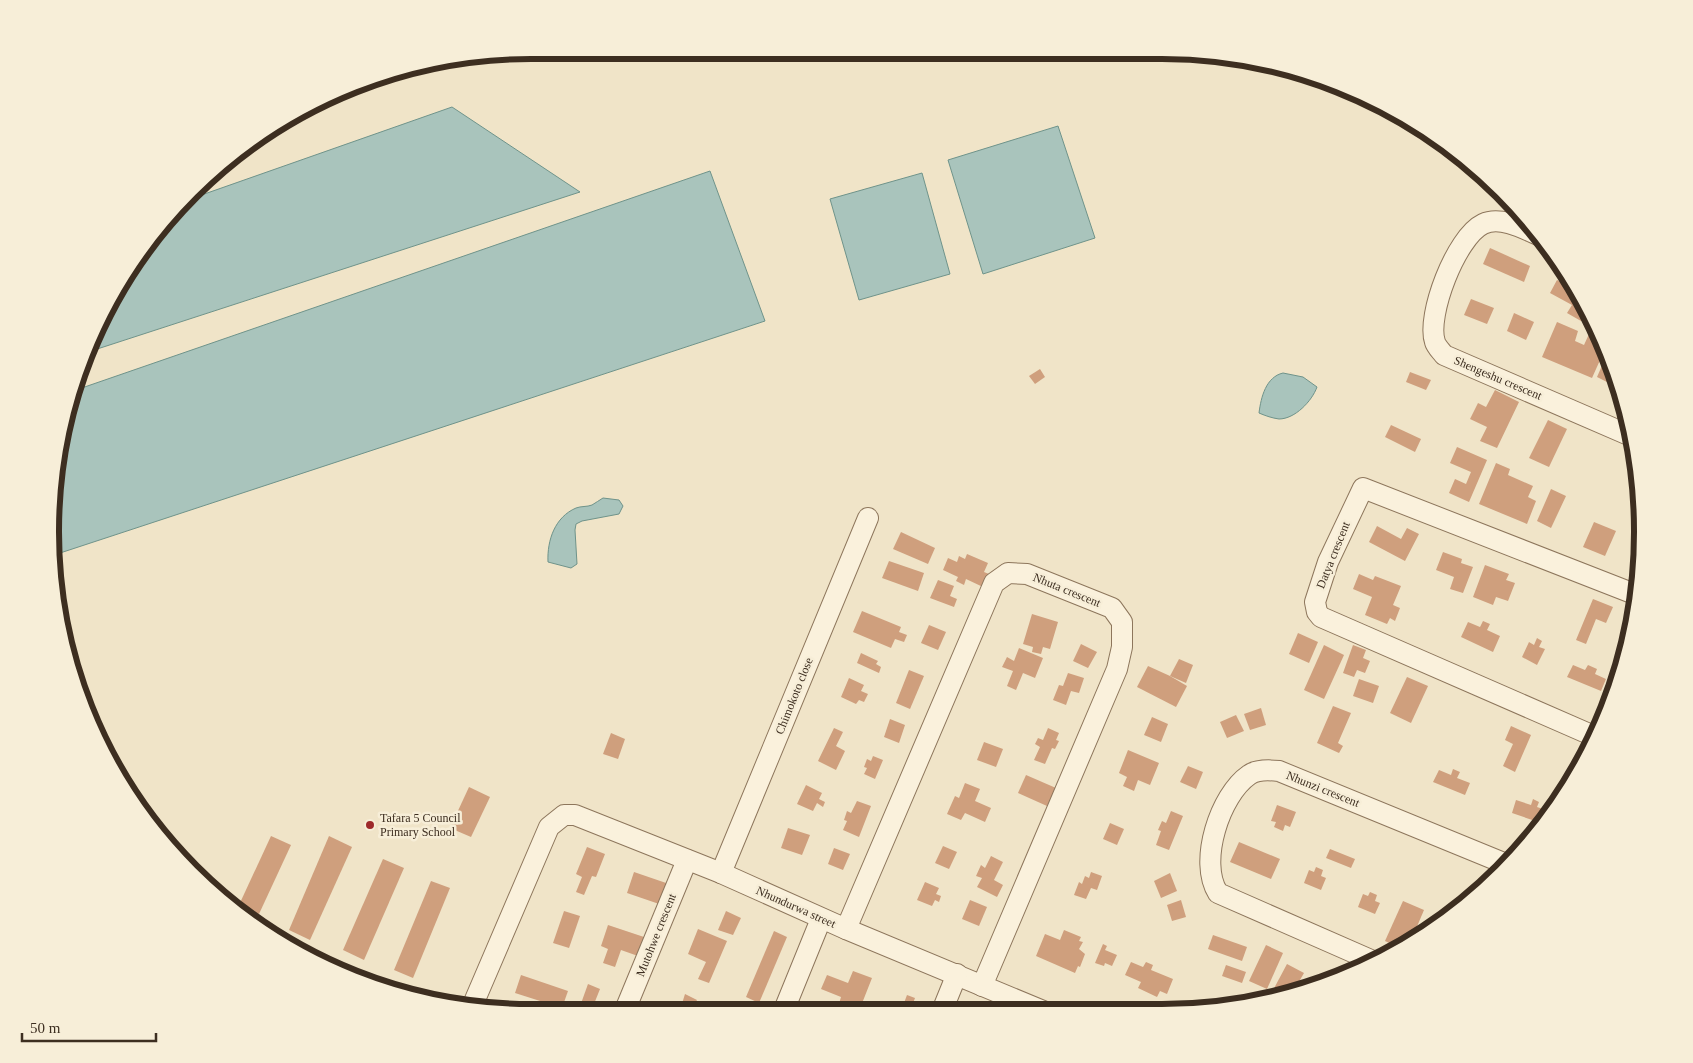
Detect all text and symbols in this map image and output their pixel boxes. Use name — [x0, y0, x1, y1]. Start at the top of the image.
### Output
street label: Shengeshu crescent — [1452, 353, 1545, 403]
street label: Datya crescent — [1313, 519, 1353, 591]
street label: Nhuta crescent — [1031, 570, 1103, 610]
street label: Chimokoto close — [772, 656, 816, 736]
street label: Nhunzi crescent — [1284, 768, 1362, 810]
place label: Tafara 5 Council Primary School — [380, 811, 461, 839]
marker: Tafara 5 Council Primary School — [364, 819, 376, 831]
street label: Nhundurwa street — [754, 883, 839, 931]
street label: Mutohwe crescent — [633, 891, 679, 979]
scale bar — [22, 1010, 156, 1042]
text: 50 m — [30, 1020, 61, 1036]

